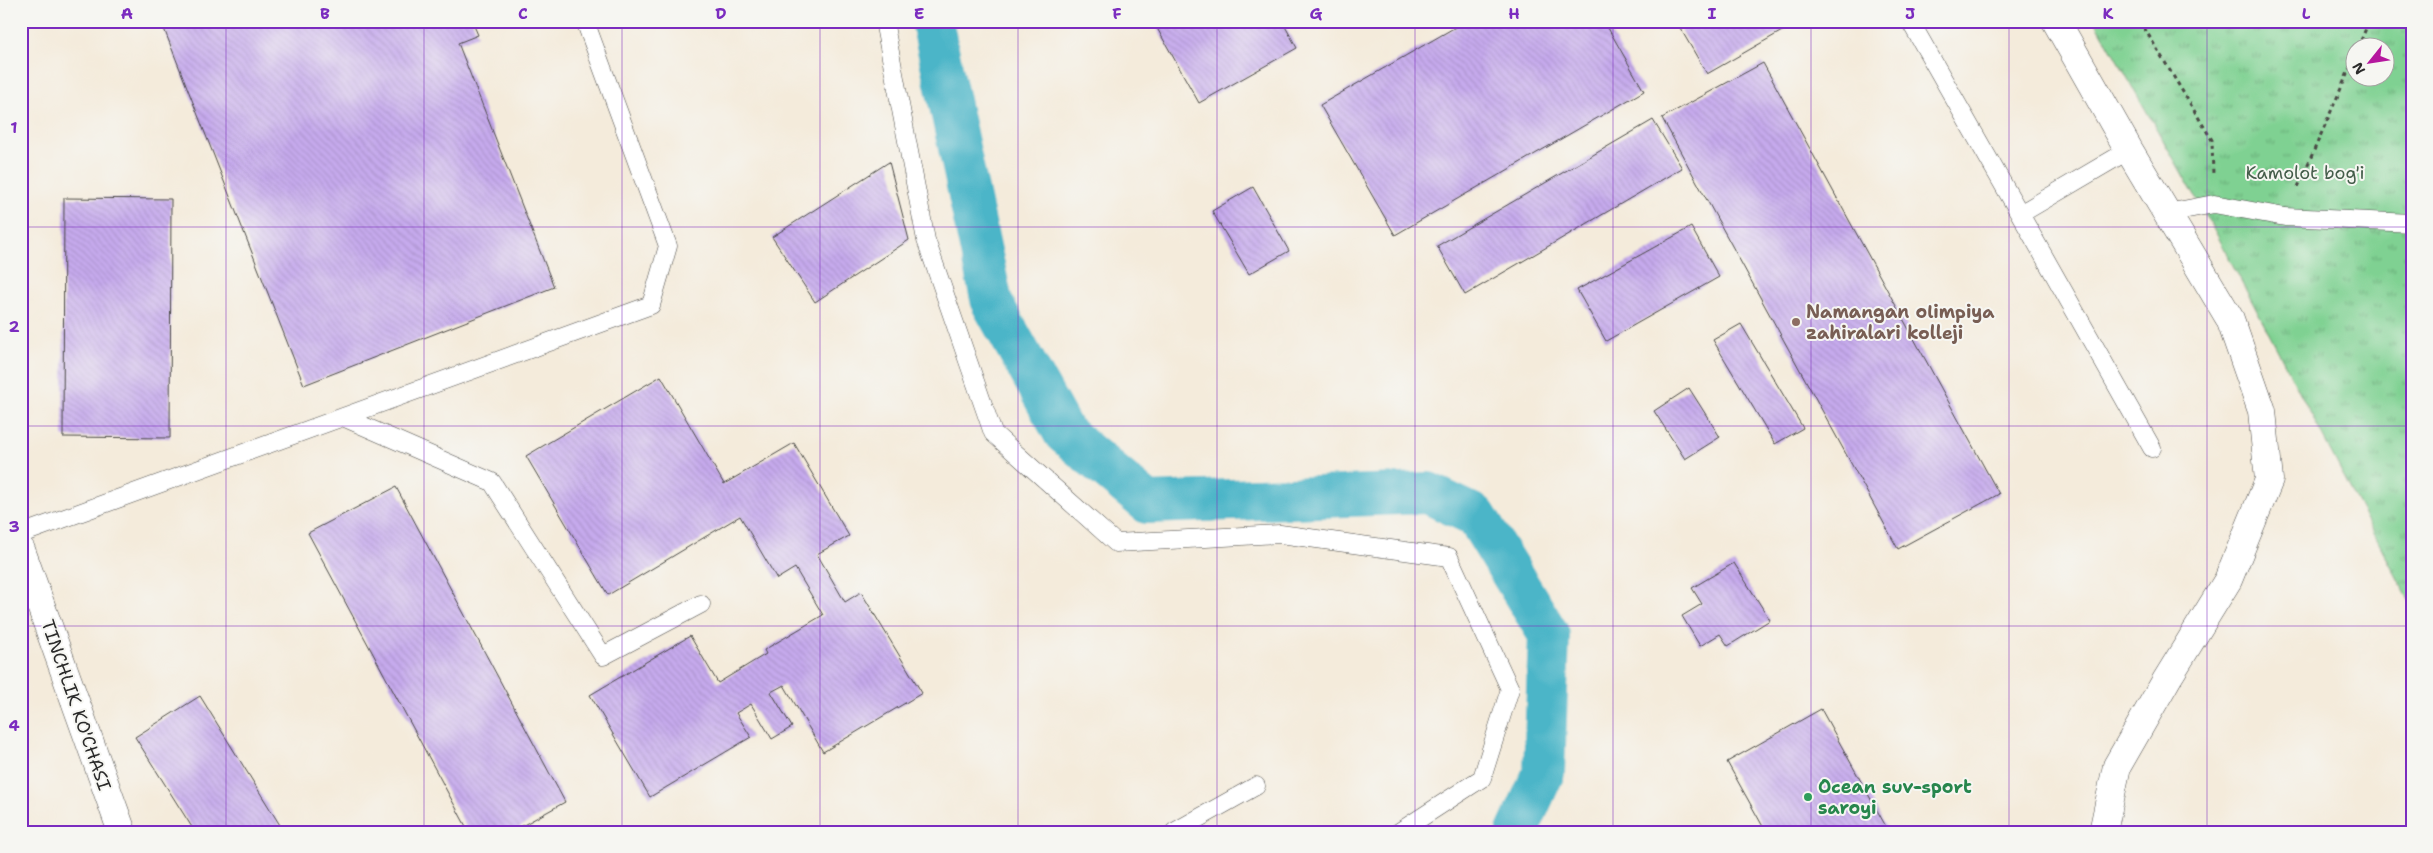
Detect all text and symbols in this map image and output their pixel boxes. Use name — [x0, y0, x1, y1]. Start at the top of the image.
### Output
text: A — [121, 3, 133, 24]
text: B — [320, 3, 330, 24]
text: C — [518, 3, 528, 24]
text: D — [715, 3, 727, 24]
text: E — [914, 3, 924, 24]
text: F — [1112, 3, 1122, 24]
text: G — [1310, 3, 1323, 24]
text: H — [1508, 3, 1520, 24]
text: I — [1708, 3, 1717, 24]
text: J — [1905, 3, 1915, 24]
text: K — [2103, 3, 2114, 24]
text: L — [2302, 3, 2311, 24]
north arrow — [2346, 38, 2396, 88]
text: N — [2348, 59, 2369, 78]
text: 1 — [10, 117, 18, 138]
park label: Kamolot bog'i — [2245, 161, 2365, 185]
place label: Namangan olimpiya zahiralari kolleji — [1806, 300, 1995, 345]
text: 2 — [8, 316, 20, 337]
marker: Namangan olimpiya zahiralari kolleji — [1790, 316, 1802, 328]
text: 3 — [8, 516, 20, 537]
street label: TINCHLIK KO'CHASI — [35, 616, 117, 794]
text: 4 — [8, 715, 20, 736]
place label: Ocean suv-sport saroyi — [1818, 775, 1972, 820]
marker: Ocean suv-sport saroyi — [1802, 791, 1814, 803]

